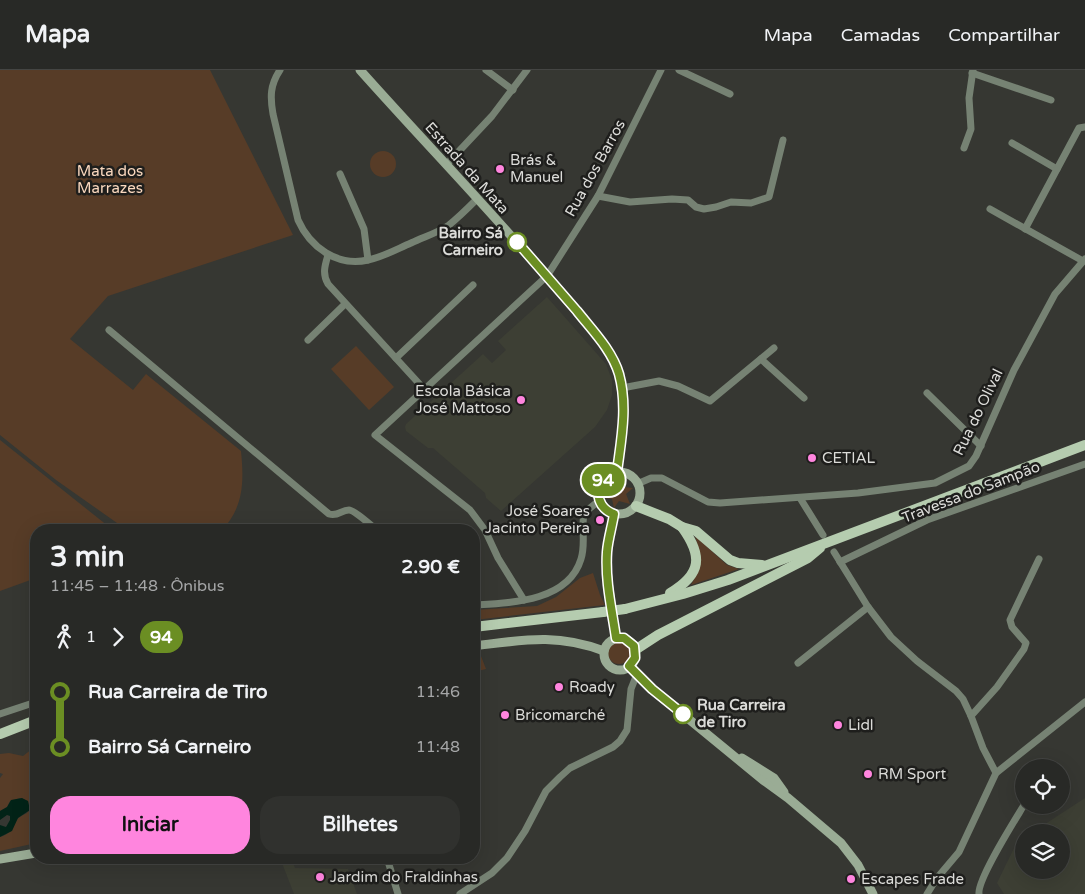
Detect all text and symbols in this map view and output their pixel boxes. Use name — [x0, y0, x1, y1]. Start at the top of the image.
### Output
text: Mapa — [25, 20, 90, 49]
text: Mapa — [764, 24, 813, 46]
text: Camadas — [841, 24, 920, 46]
text: Compartilhar — [948, 24, 1060, 46]
street label: Rua dos Barros — [561, 116, 629, 220]
street label: Estrada da Mata — [421, 118, 513, 218]
place label: Brás & Manuel — [510, 151, 563, 186]
park label: Mata dos Marrazes — [77, 162, 143, 197]
marker: Brás & Manuel — [494, 163, 506, 175]
place label: Bairro Sá Carneiro — [438, 224, 503, 259]
marker: Bairro Sá Carneiro — [507, 232, 527, 252]
street label: Rua do Olival — [949, 366, 1007, 458]
place label: Escola Básica José Mattoso — [415, 382, 511, 417]
marker: Escola Básica José Mattoso — [515, 394, 527, 406]
place label: CETIAL — [822, 449, 876, 467]
marker: CETIAL — [806, 452, 818, 464]
street label: Travessa do Sampão — [899, 457, 1043, 527]
line badge: 94 — [580, 464, 626, 496]
text: 94 — [592, 469, 614, 491]
place label: José Soares Jacinto Pereira — [485, 502, 590, 537]
marker: José Soares Jacinto Pereira — [594, 514, 606, 526]
text: 3 min — [50, 540, 125, 574]
text: 2.90 € — [401, 556, 460, 578]
text: 11:45 – 11:48 · Ônibus — [50, 576, 225, 596]
icon: walk — [50, 623, 78, 651]
icon: forward — [104, 623, 132, 651]
text: 94 — [150, 626, 173, 648]
text: 1 — [86, 627, 96, 647]
place label: Roady — [569, 678, 615, 696]
text: Rua Carreira de Tiro — [88, 681, 268, 703]
marker: Roady — [553, 681, 565, 693]
text: 11:46 — [416, 682, 460, 702]
place label: Rua Carreira de Tiro — [697, 696, 786, 731]
marker: Rua Carreira de Tiro — [673, 704, 693, 724]
place label: Bricomarché — [515, 706, 605, 724]
marker: Bricomarché — [499, 709, 511, 721]
place label: Lidl — [848, 716, 874, 734]
marker: Lidl — [832, 719, 844, 731]
text: Bairro Sá Carneiro — [88, 736, 251, 758]
text: 11:48 — [416, 737, 460, 757]
map controls — [1015, 759, 1070, 879]
button: locate — [1015, 759, 1070, 814]
place label: RM Sport — [878, 765, 947, 783]
marker: RM Sport — [862, 768, 874, 780]
button: Iniciar — [50, 796, 250, 854]
button: Bilhetes — [260, 796, 460, 854]
button: layers — [1015, 824, 1070, 879]
place label: Jardim do Fraldinhas — [330, 868, 478, 886]
place label: Escapes Frade — [861, 870, 964, 888]
marker: Jardim do Fraldinhas — [314, 871, 326, 883]
marker: Escapes Frade — [845, 873, 857, 885]

